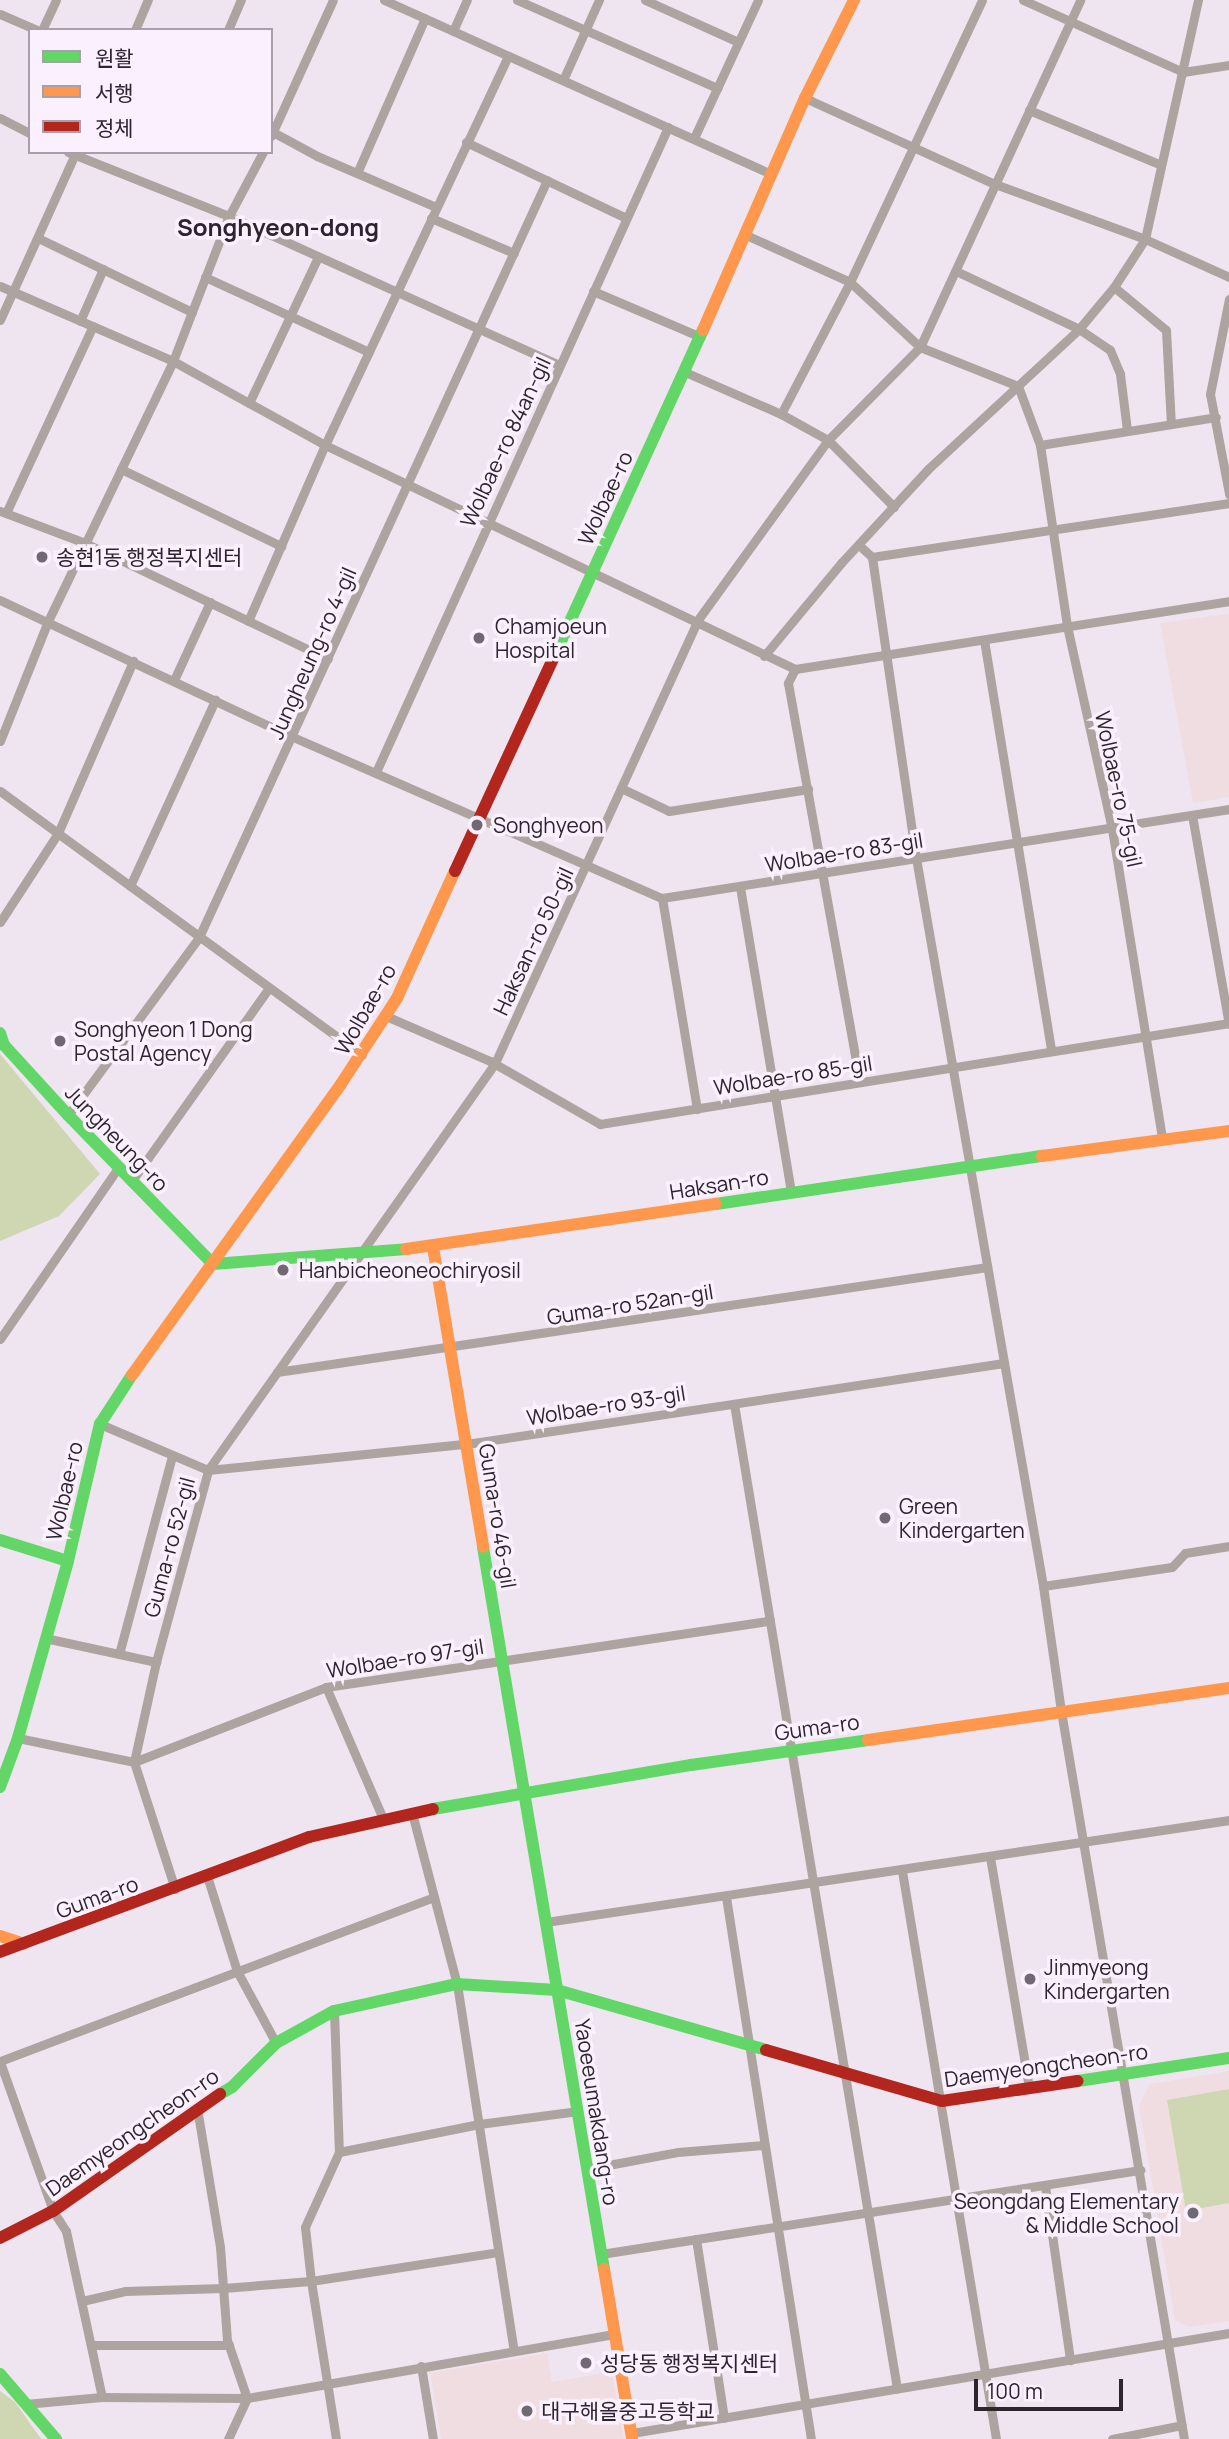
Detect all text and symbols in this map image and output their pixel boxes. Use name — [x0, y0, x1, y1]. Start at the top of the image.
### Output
legend — [28, 28, 273, 154]
text: 원활 — [95, 44, 134, 72]
text: 서행 — [95, 79, 134, 107]
text: 정체 — [95, 114, 134, 142]
district label: Songhyeon-dong — [177, 213, 379, 241]
street label: Wolbae-ro 84an-gil — [455, 353, 555, 531]
street label: Wolbae-ro — [572, 447, 638, 549]
place label: 송현1동 행정복지센터 — [56, 544, 242, 570]
marker: 송현1동 행정복지센터 — [34, 549, 50, 565]
street label: Jungheung-ro 4-gil — [263, 563, 361, 743]
place label: Chamjoeun Hospital — [495, 613, 607, 663]
marker: Chamjoeun Hospital — [469, 628, 489, 648]
street label: Wolbae-ro 75-gil — [1090, 709, 1148, 869]
place label: Songhyeon — [493, 812, 604, 838]
marker: Songhyeon — [467, 815, 487, 835]
street label: Wolbae-ro 83-gil — [763, 827, 925, 877]
street label: Haksan-ro 50-gil — [488, 863, 578, 1019]
street label: Wolbae-ro — [329, 959, 401, 1059]
place label: Songhyeon 1 Dong Postal Agency — [74, 1016, 253, 1066]
marker: Songhyeon 1 Dong Postal Agency — [52, 1033, 68, 1049]
street label: Wolbae-ro 85-gil — [712, 1050, 874, 1100]
street label: Jungheung-ro — [60, 1080, 174, 1196]
street label: Haksan-ro — [668, 1164, 770, 1204]
place label: Hanbicheoneochiryosil — [299, 1257, 521, 1283]
marker: Hanbicheoneochiryosil — [273, 1260, 293, 1280]
street label: Guma-ro 52an-gil — [545, 1278, 715, 1330]
street label: Wolbae-ro 93-gil — [525, 1380, 687, 1430]
street label: Wolbae-ro — [40, 1439, 88, 1543]
street label: Guma-ro 46-gil — [474, 1442, 522, 1590]
street label: Guma-ro 52-gil — [138, 1474, 200, 1620]
place label: Green Kindergarten — [899, 1493, 1025, 1543]
marker: Green Kindergarten — [877, 1510, 893, 1526]
street label: Wolbae-ro 97-gil — [325, 1633, 485, 1683]
street label: Guma-ro — [773, 1709, 861, 1745]
street label: Guma-ro — [53, 1871, 141, 1923]
place label: Jinmyeong Kindergarten — [1044, 1954, 1170, 2004]
marker: Jinmyeong Kindergarten — [1022, 1971, 1038, 1987]
street label: Yaoeeumakdang-ro — [570, 2017, 624, 2207]
street label: Daemyeongcheon-ro — [943, 2038, 1149, 2092]
street label: Daemyeongcheon-ro — [41, 2063, 223, 2201]
place label: Seongdang Elementary & Middle School — [954, 2188, 1179, 2238]
marker: Seongdang Elementary & Middle School — [1185, 2205, 1201, 2221]
place label: 성당동 행정복지센터 — [600, 2350, 778, 2376]
marker: 성당동 행정복지센터 — [578, 2355, 594, 2371]
scale bar — [977, 2366, 1126, 2410]
text: 100 m — [987, 2377, 1043, 2405]
place label: 대구해올중고등학교 — [541, 2398, 715, 2424]
marker: 대구해올중고등학교 — [519, 2403, 535, 2419]

